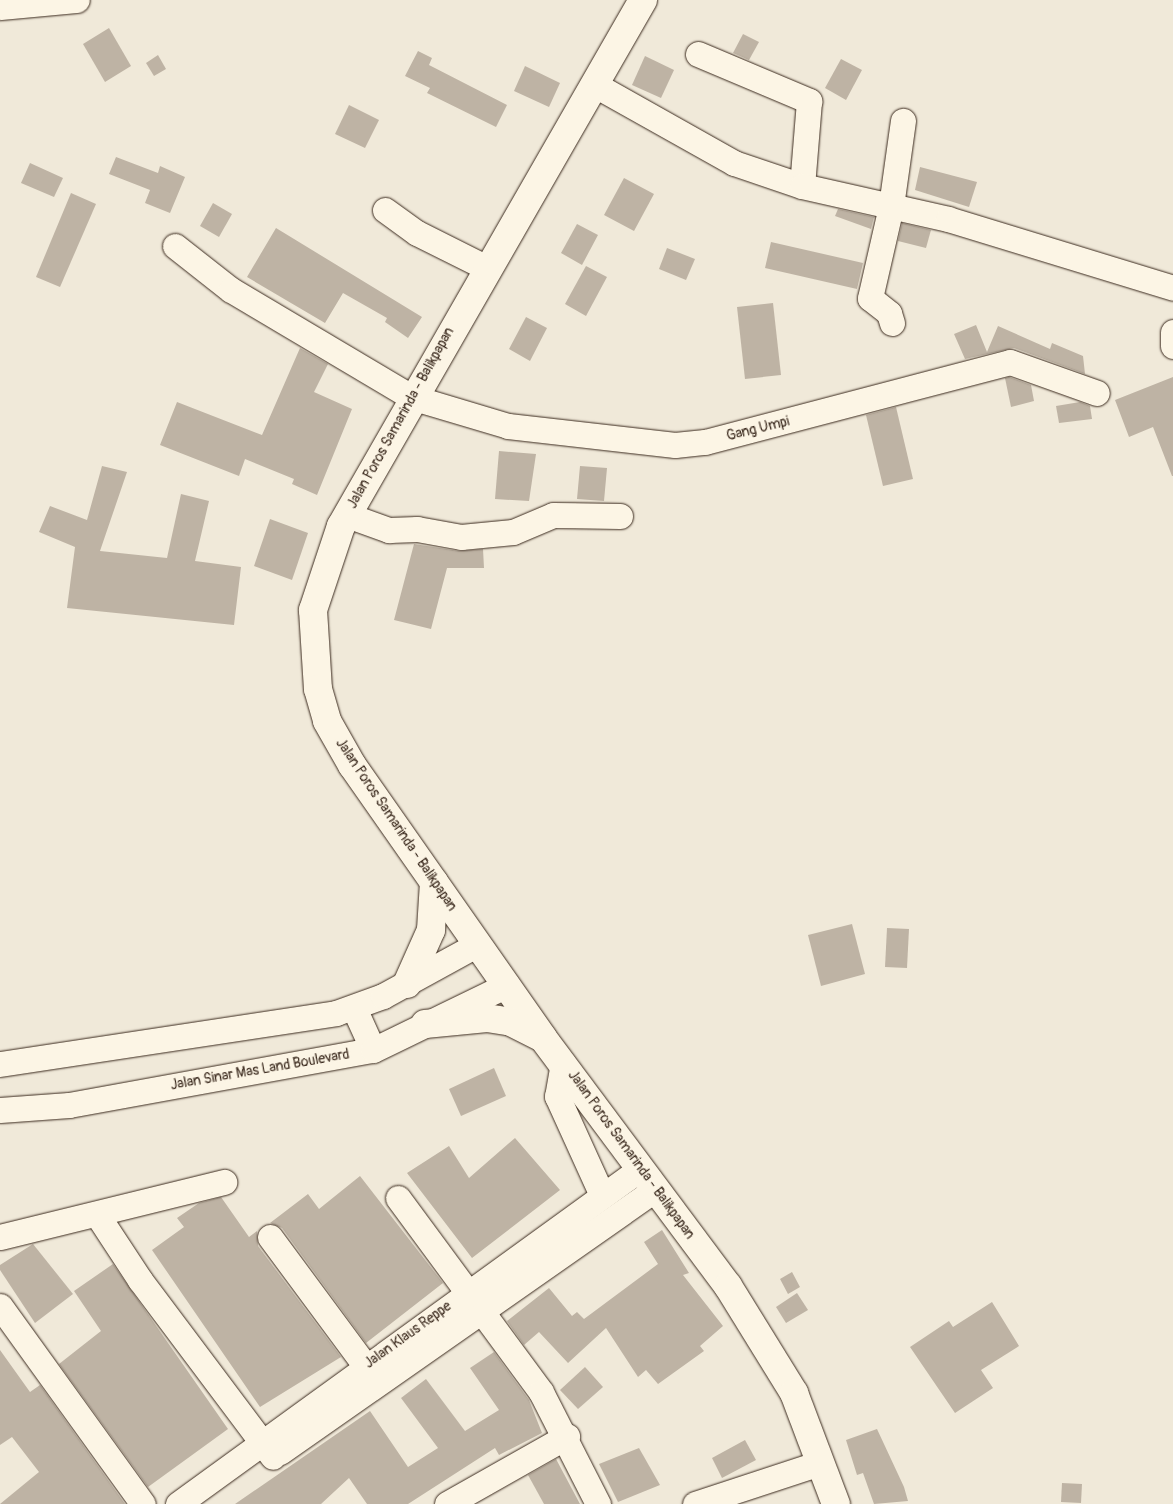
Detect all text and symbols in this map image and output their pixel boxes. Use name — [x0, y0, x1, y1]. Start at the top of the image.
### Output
street label: Jalan Poros Samarinda - Balikpapan — [344, 324, 458, 512]
street label: Gang Umpi — [725, 413, 791, 445]
street label: Jalan Poros Samarinda - Balikpapan — [332, 736, 460, 914]
street label: Jalan Sinar Mas Land Boulevard — [169, 1046, 351, 1094]
street label: Jalan Poros Samarinda - Balikpapan — [564, 1067, 698, 1243]
street label: Jalan Klaus Reppe — [361, 1298, 455, 1372]

